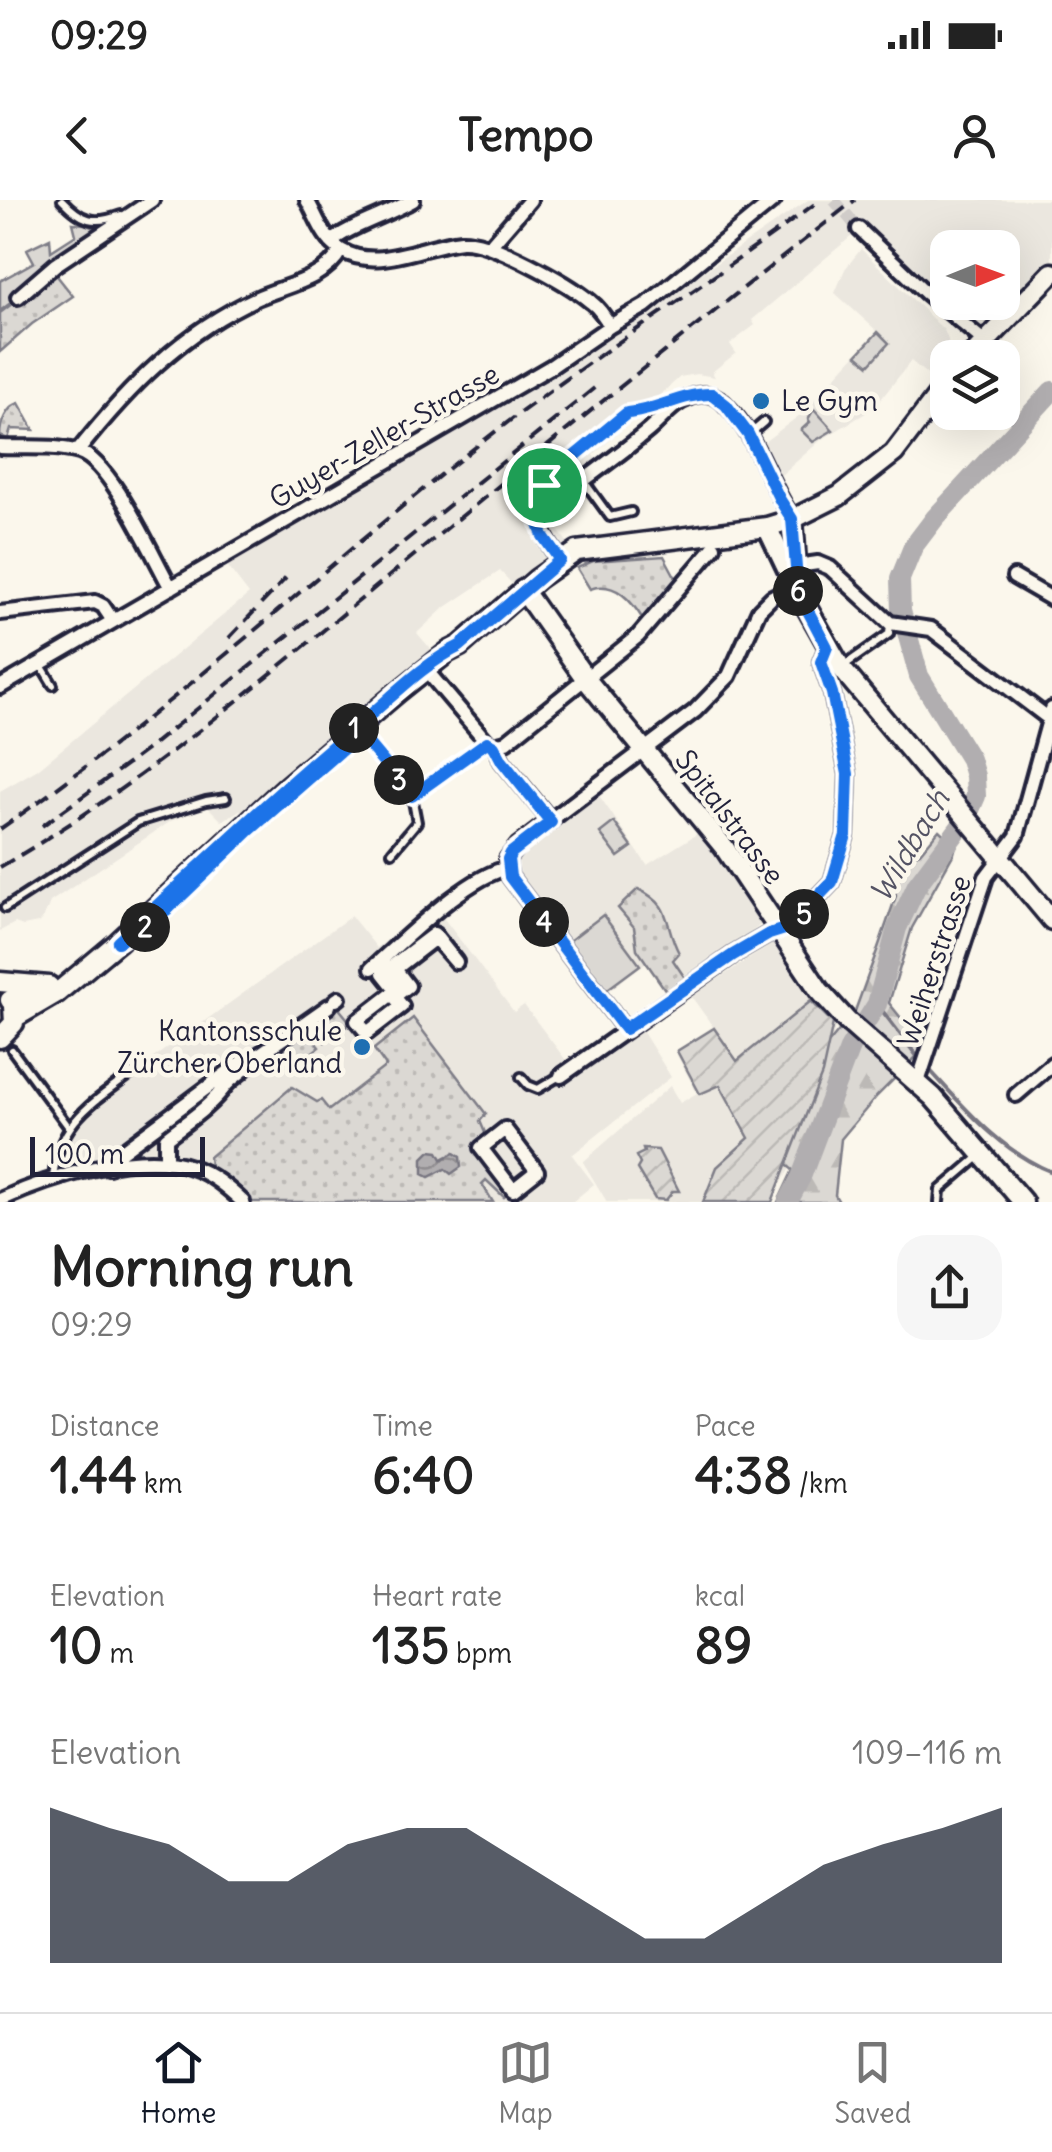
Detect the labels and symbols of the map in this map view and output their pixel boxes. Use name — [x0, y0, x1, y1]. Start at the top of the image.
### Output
north arrow — [930, 230, 1020, 320]
street label: Guyer-Zeller-Strasse — [263, 356, 505, 516]
place label: Le Gym — [781, 383, 878, 419]
marker: Le Gym — [750, 390, 772, 412]
pin — [502, 443, 587, 528]
pin: 6 — [773, 566, 823, 616]
pin: 1 — [329, 703, 379, 753]
street label: Spitalstrasse — [668, 743, 792, 891]
pin: 3 — [374, 755, 424, 805]
water label: Wildbach — [861, 782, 958, 909]
street label: Weiherstrasse — [889, 871, 979, 1051]
pin: 5 — [779, 889, 829, 939]
pin: 4 — [519, 897, 569, 947]
pin: 2 — [120, 902, 170, 952]
place label: Kantonsschule Zürcher Oberland — [117, 1013, 342, 1081]
marker: Kantonsschule Zürcher Oberland — [351, 1036, 373, 1058]
scale bar — [30, 1132, 205, 1176]

